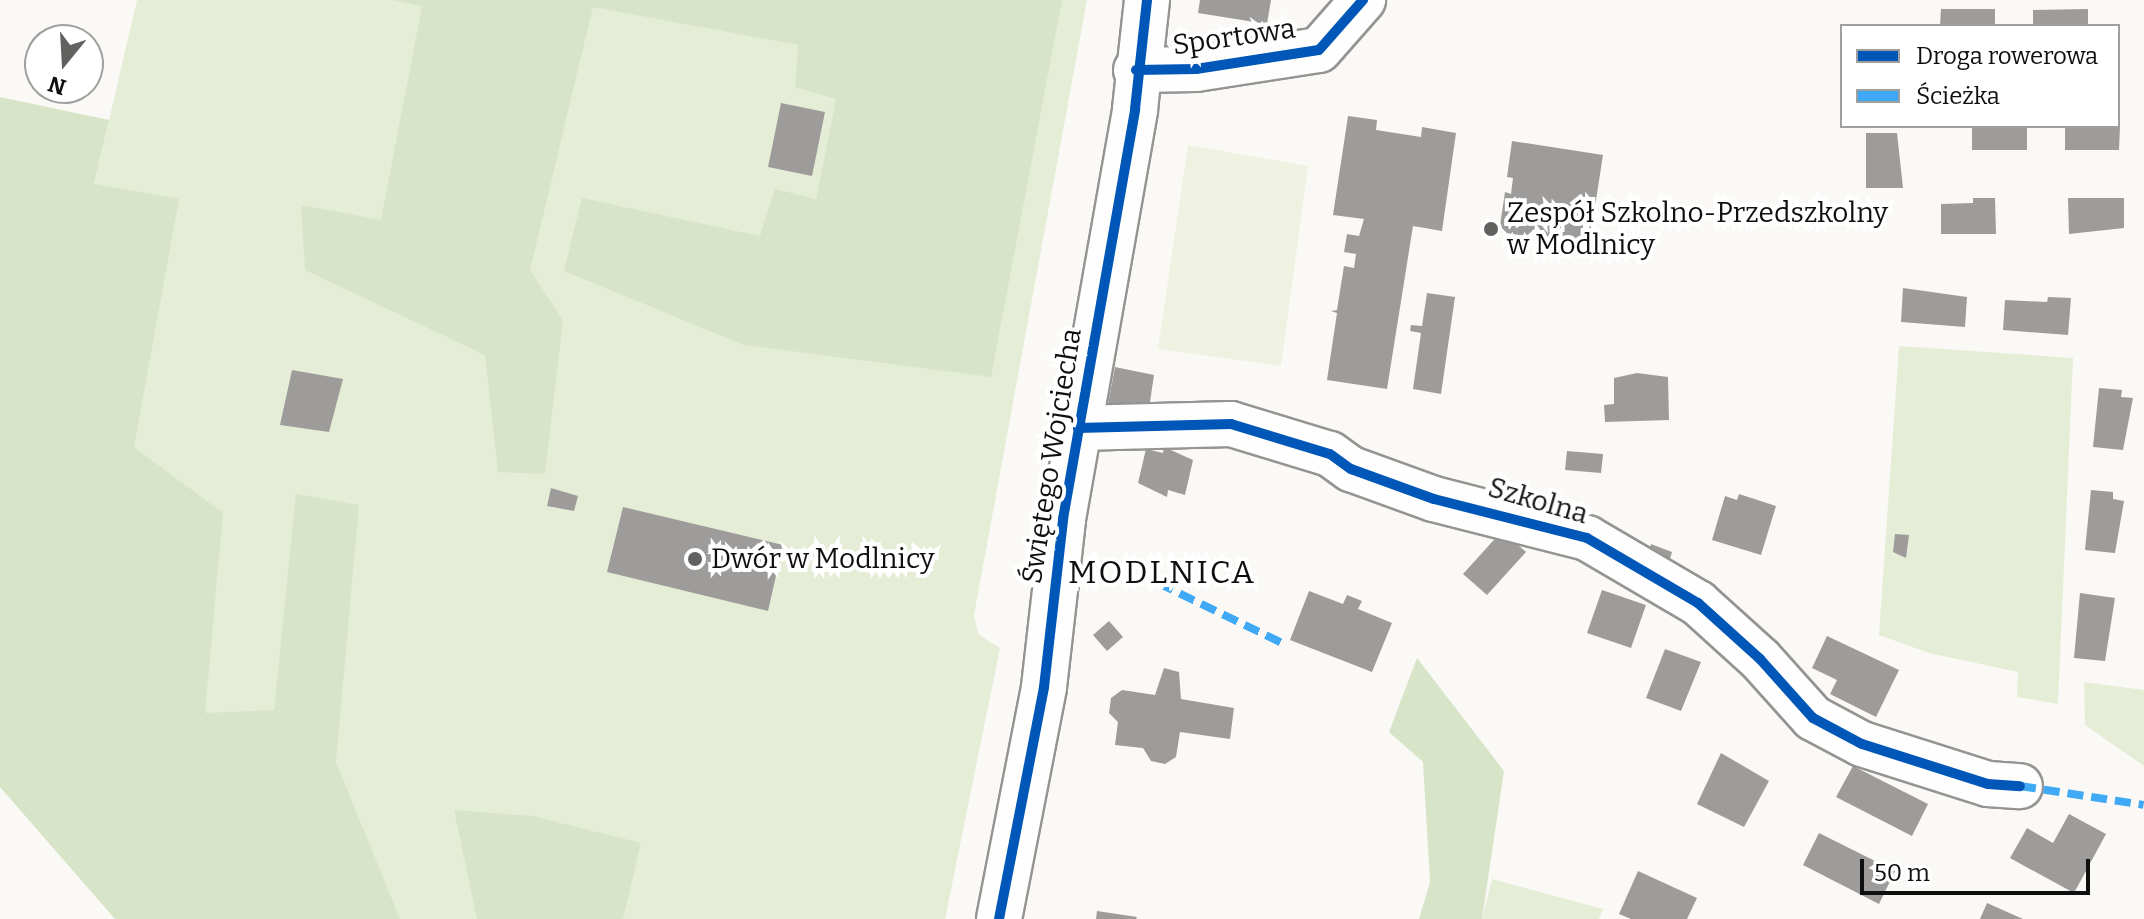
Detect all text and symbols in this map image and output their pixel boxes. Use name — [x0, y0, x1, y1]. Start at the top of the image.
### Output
street label: Sportowa — [1170, 12, 1298, 62]
north arrow — [24, 24, 104, 104]
legend — [1840, 24, 2120, 128]
text: Droga rowerowa — [1916, 42, 2098, 70]
text: N — [45, 70, 69, 101]
text: Ścieżka — [1916, 82, 2000, 110]
place label: Zespół Szkolno-Przedszkolny w Modlnicy — [1507, 196, 1888, 262]
marker: Zespół Szkolno-Przedszkolny w Modlnicy — [1482, 220, 1500, 238]
street label: Świętego Wojciecha — [1015, 326, 1089, 586]
street label: Szkolna — [1484, 471, 1592, 531]
place label: Dwór w Modlnicy — [711, 542, 935, 576]
marker: Dwór w Modlnicy — [686, 550, 704, 568]
district label: MODLNICA — [1068, 553, 1256, 591]
scale bar — [1864, 843, 2094, 893]
text: 50 m — [1874, 859, 1930, 887]

